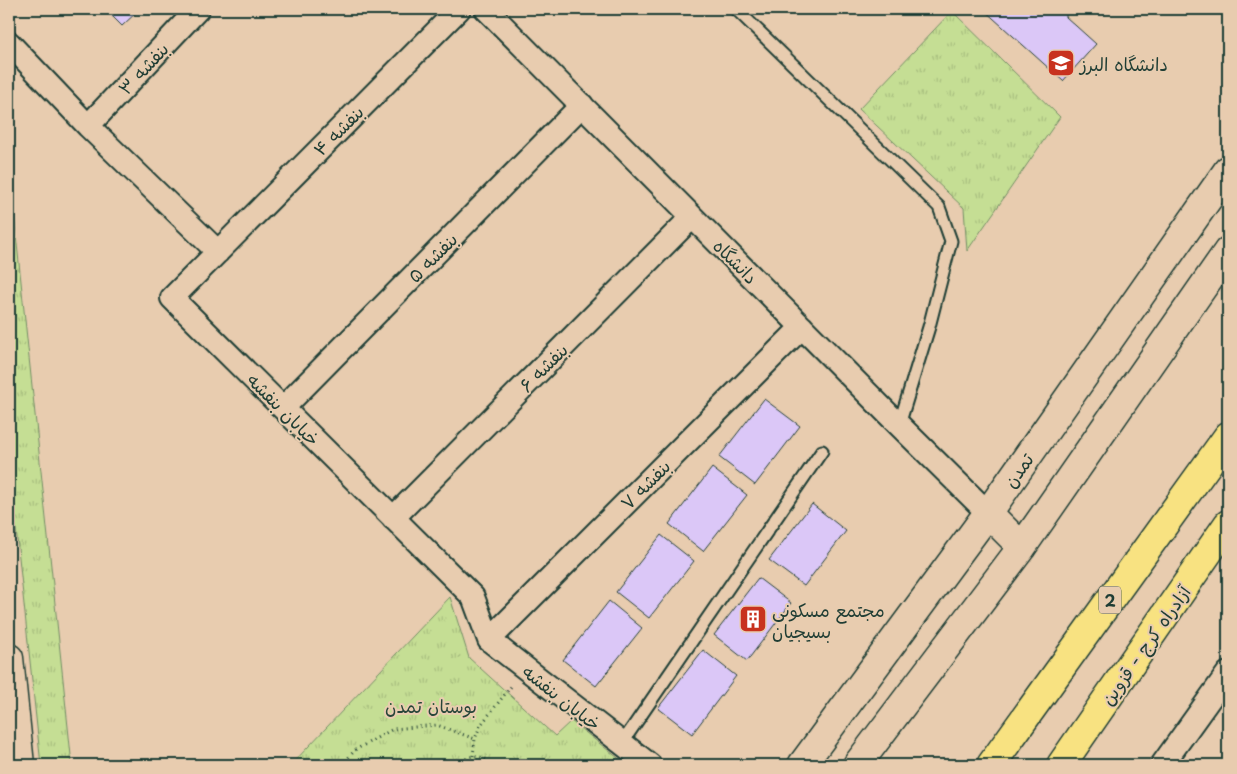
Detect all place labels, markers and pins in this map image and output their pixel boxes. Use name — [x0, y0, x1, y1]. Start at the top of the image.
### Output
school or university icon: دانشگاه البرز — [1046, 48, 1076, 78]
place label: دانشگاه البرز — [1078, 50, 1168, 77]
place label: مجتمع مسکونی بسیجیان — [772, 596, 885, 644]
building icon: مجتمع مسکونی بسیجیان — [738, 604, 768, 634]

